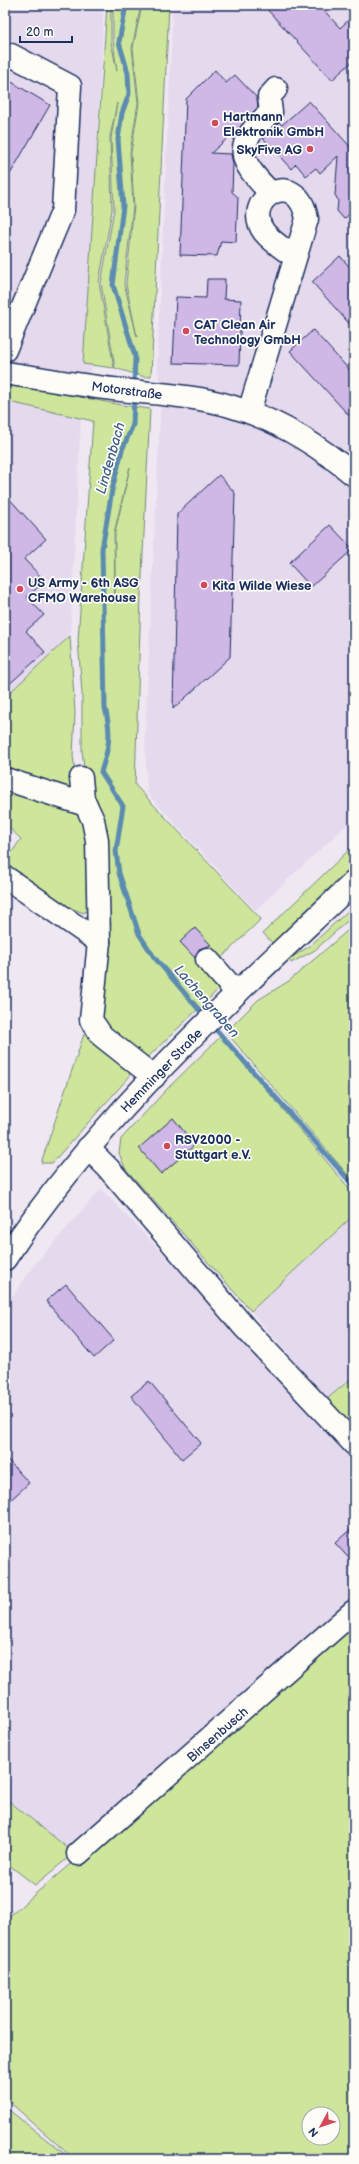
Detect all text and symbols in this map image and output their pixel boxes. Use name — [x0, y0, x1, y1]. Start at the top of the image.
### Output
scale bar — [20, 18, 72, 44]
text: 20 m — [26, 25, 53, 40]
place label: Hartmann Elektronik GmbH — [223, 109, 324, 140]
marker: Hartmann Elektronik GmbH — [210, 118, 220, 128]
place label: SkyFive AG — [236, 142, 302, 158]
marker: SkyFive AG — [305, 144, 315, 154]
place label: CAT Clean Air Technology GmbH — [194, 317, 301, 348]
marker: CAT Clean Air Technology GmbH — [181, 326, 191, 336]
street label: Motorstraße — [91, 379, 164, 403]
water label: Lindenbach — [92, 420, 129, 496]
place label: US Army - 6th ASG CFMO Warehouse — [28, 575, 139, 606]
place label: Kita Wilde Wiese — [212, 578, 312, 594]
marker: Kita Wilde Wiese — [199, 580, 209, 590]
marker: US Army - 6th ASG CFMO Warehouse — [15, 584, 25, 594]
water label: Lachengraben — [170, 961, 243, 1041]
street label: Hemminger Straße — [117, 1025, 206, 1116]
place label: RSV2000 - Stuttgart e.V. — [175, 1132, 251, 1163]
marker: RSV2000 - Stuttgart e.V. — [162, 1141, 172, 1151]
street label: Binsenbusch — [184, 1704, 252, 1766]
north arrow — [301, 2106, 341, 2146]
text: N — [306, 2125, 321, 2139]

